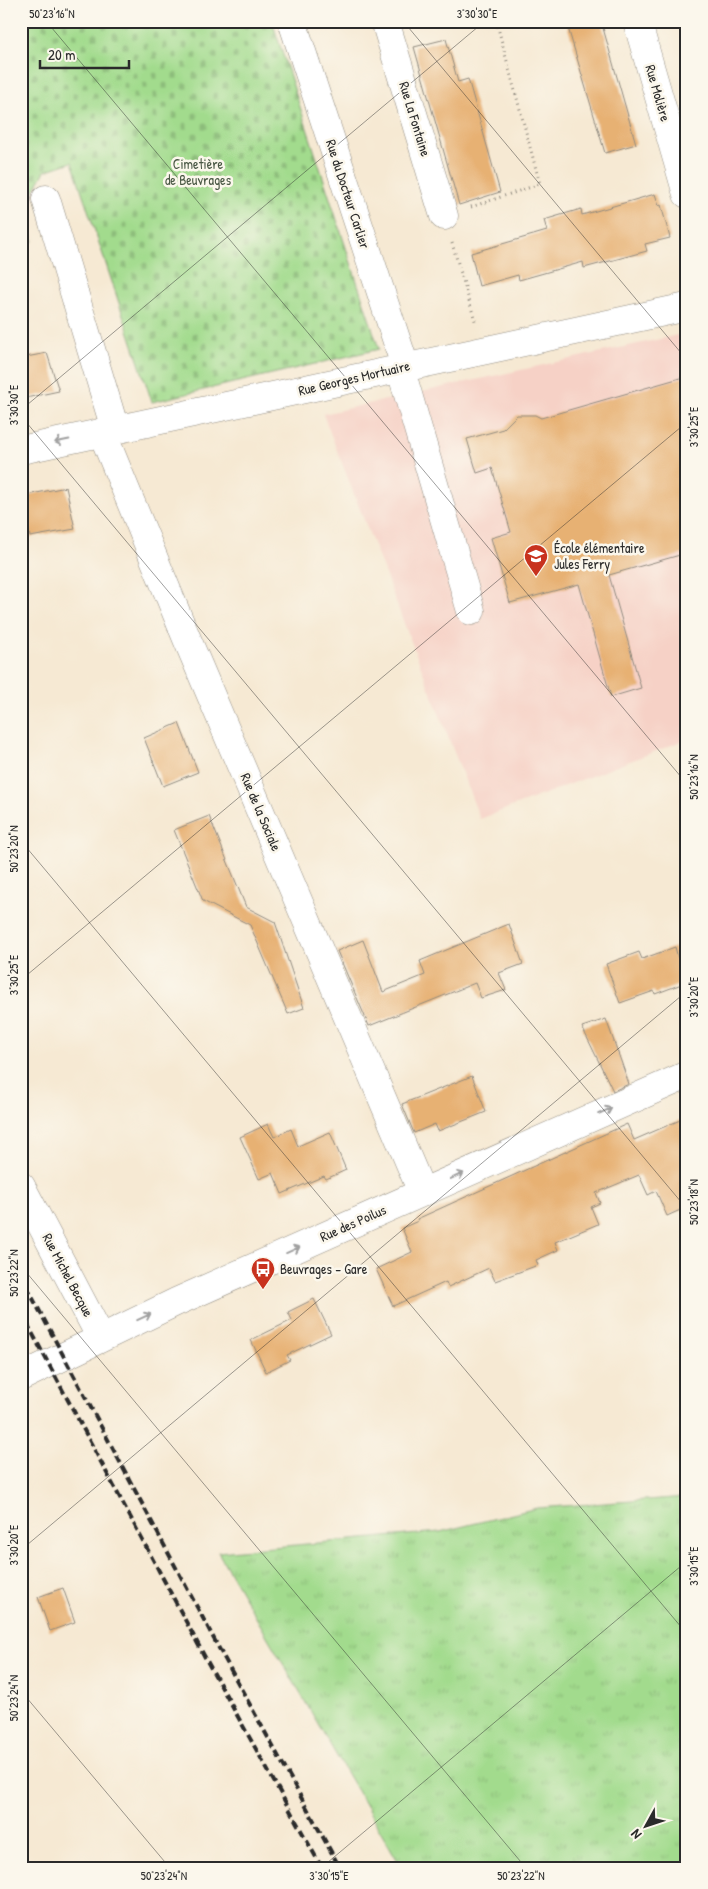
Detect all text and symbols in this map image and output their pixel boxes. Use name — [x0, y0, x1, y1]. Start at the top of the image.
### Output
text: 50°23'16"N — [29, 5, 75, 22]
text: 3°30'30"E — [457, 5, 498, 22]
scale bar — [40, 38, 129, 70]
text: 20 m — [48, 44, 75, 65]
street label: Rue Molière — [641, 62, 676, 124]
street label: Rue La Fontaine — [395, 79, 436, 159]
street label: Rue du Docteur Carlier — [322, 137, 375, 251]
park label: Cimetière de Beuvrages — [165, 154, 231, 190]
street label: Rue Georges Mortuaire — [296, 355, 412, 401]
text: 3°30'30"E — [5, 384, 22, 425]
text: 3°30'25"E — [685, 406, 702, 447]
one-way arrow — [54, 437, 70, 446]
place label: École élémentaire Jules Ferry — [554, 538, 645, 574]
school or university icon: École élémentaire Jules Ferry — [523, 543, 549, 577]
text: 50°23'16"N — [685, 754, 702, 800]
street label: Rue de la Sociale — [237, 770, 287, 854]
text: 50°23'20"N — [5, 825, 22, 873]
text: 3°30'25"E — [5, 954, 22, 995]
text: 3°30'20"E — [685, 976, 702, 1017]
one-way arrow — [597, 1105, 612, 1115]
one-way arrow — [449, 1171, 464, 1181]
text: 50°23'18"N — [685, 1179, 702, 1225]
street label: Rue des Poilus — [317, 1200, 389, 1246]
street label: Rue Michel Becque — [38, 1230, 99, 1321]
one-way arrow — [285, 1244, 300, 1254]
text: 50°23'22"N — [5, 1249, 22, 1297]
bus stop icon: Beuvrages – Gare — [250, 1256, 276, 1290]
place label: Beuvrages – Gare — [280, 1259, 368, 1279]
one-way arrow — [136, 1311, 151, 1321]
text: 3°30'20"E — [5, 1524, 22, 1565]
text: 3°30'15"E — [685, 1546, 702, 1586]
text: 50°23'24"N — [5, 1675, 22, 1721]
north arrow — [620, 1802, 670, 1852]
text: N — [626, 1825, 645, 1844]
text: 50°23'24"N — [141, 1867, 187, 1884]
text: 3°30'15"E — [309, 1867, 349, 1884]
text: 50°23'22"N — [497, 1867, 545, 1884]

